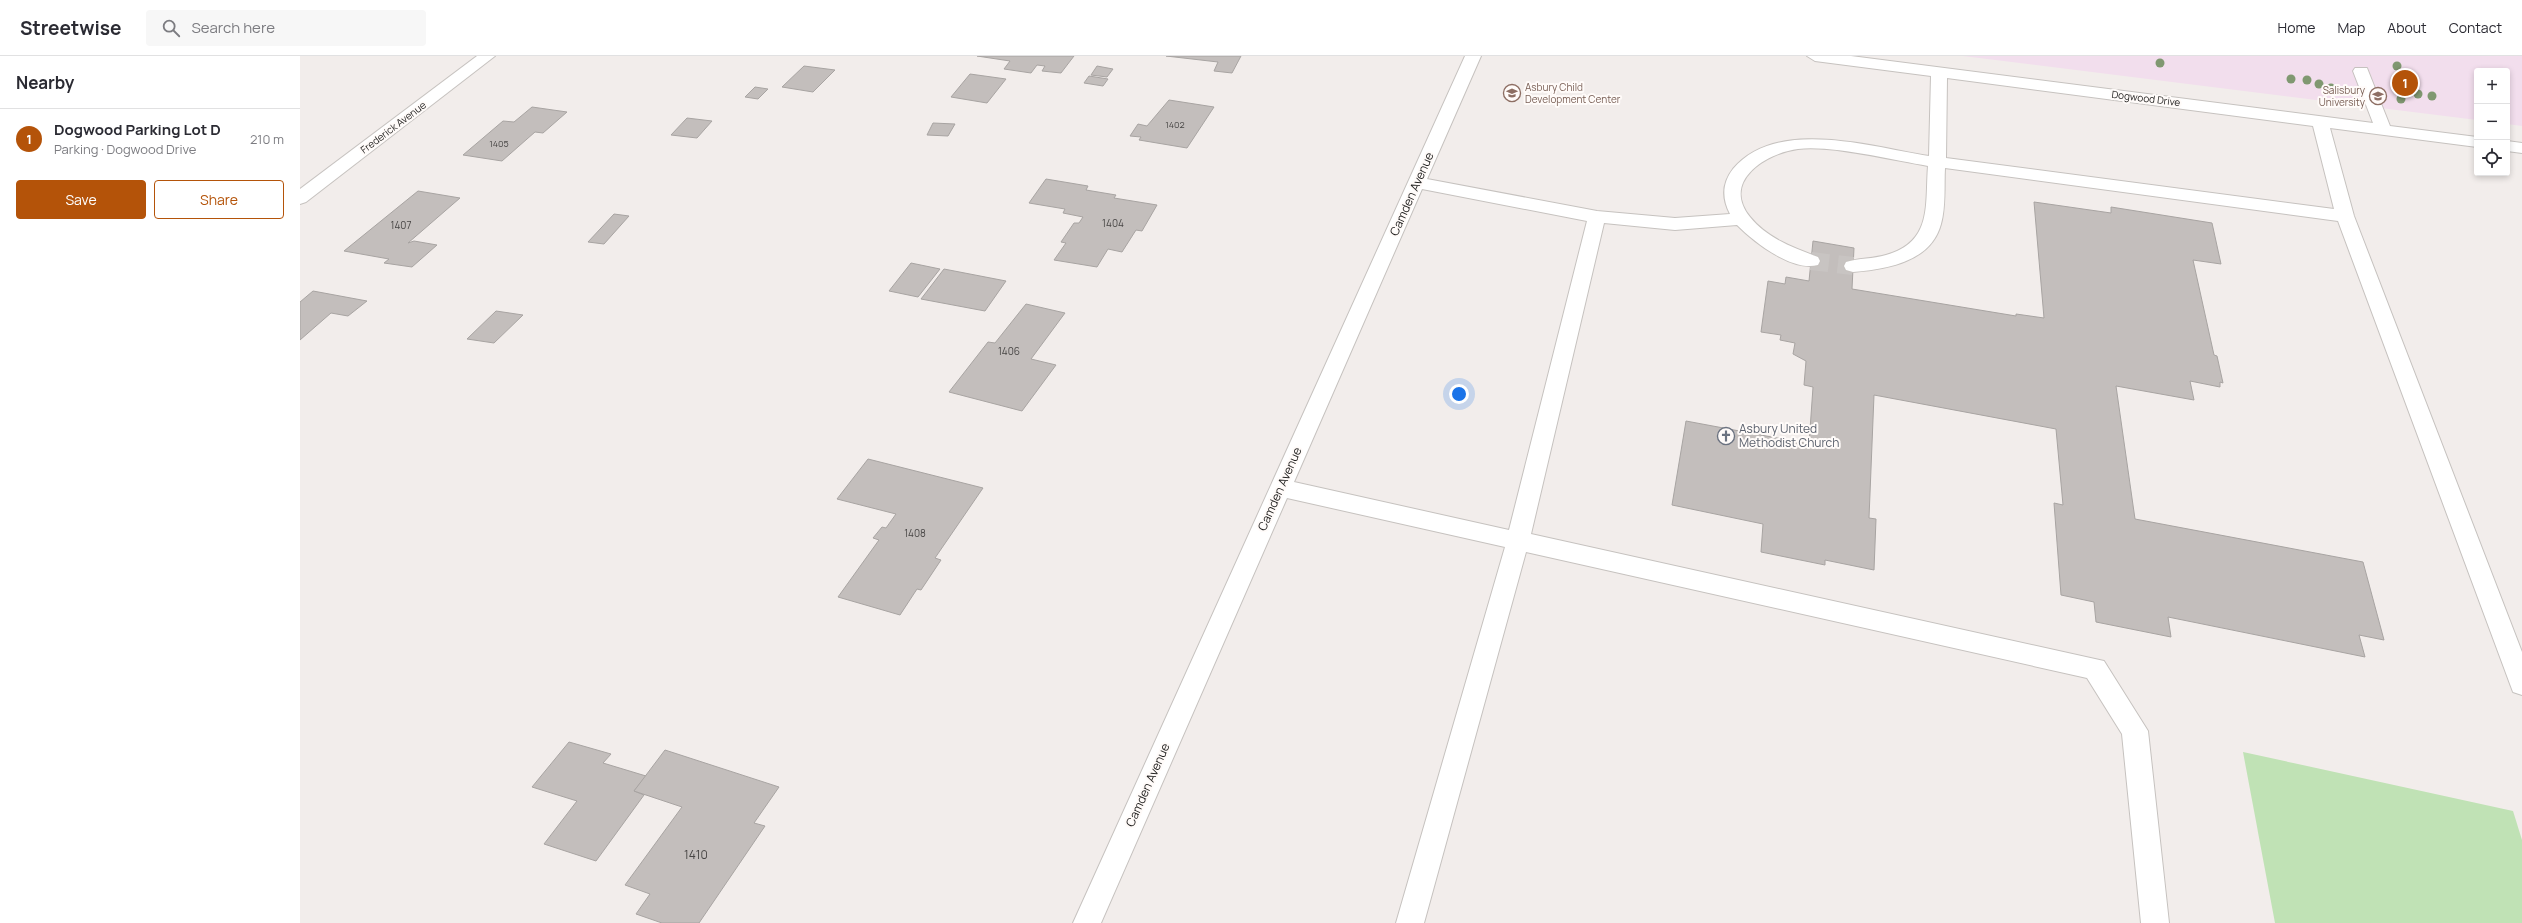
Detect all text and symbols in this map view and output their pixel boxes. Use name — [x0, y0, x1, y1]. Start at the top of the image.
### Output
search box — [146, 10, 426, 46]
text: Streetwise — [20, 15, 122, 41]
icon: search — [160, 17, 182, 39]
text: Search here — [192, 17, 275, 38]
text: Home — [2278, 18, 2315, 37]
text: Map — [2337, 18, 2365, 37]
text: About — [2387, 18, 2427, 37]
text: Contact — [2449, 18, 2502, 37]
pin: 1 — [2392, 68, 2418, 98]
map controls — [2474, 68, 2510, 176]
button: + — [2474, 68, 2510, 104]
text: Nearby — [16, 71, 74, 94]
place label: Asbury Child Development Center — [1525, 80, 1621, 106]
school or university icon: Asbury Child Development Center — [1502, 83, 1522, 103]
place label: Salisbury University — [2319, 83, 2366, 109]
school or university icon: Salisbury University — [2368, 86, 2388, 106]
street label: Dogwood Drive — [2111, 87, 2181, 109]
street label: Frederick Avenue — [357, 98, 429, 156]
button: − — [2474, 104, 2510, 140]
house number: 1402 — [1165, 118, 1185, 131]
text: Dogwood Parking Lot D — [54, 119, 221, 140]
text: 1 — [26, 130, 32, 148]
text: 210 m — [250, 130, 284, 148]
house number: 1405 — [489, 137, 509, 150]
text: Parking · Dogwood Drive — [54, 140, 196, 158]
button: locate — [2474, 140, 2510, 176]
street label: Camden Avenue — [1385, 149, 1438, 238]
button: Save — [16, 180, 146, 219]
button: Share — [154, 180, 284, 219]
house number: 1404 — [1102, 216, 1124, 230]
house number: 1407 — [391, 218, 411, 232]
house number: 1406 — [998, 344, 1020, 358]
your location — [1449, 384, 1469, 404]
place label: Asbury United Methodist Church — [1739, 420, 1839, 451]
church icon: Asbury United Methodist Church — [1716, 426, 1736, 446]
street label: Camden Avenue — [1253, 444, 1306, 533]
house number: 1408 — [904, 526, 926, 540]
street label: Camden Avenue — [1121, 740, 1174, 829]
house number: 1410 — [684, 846, 708, 863]

